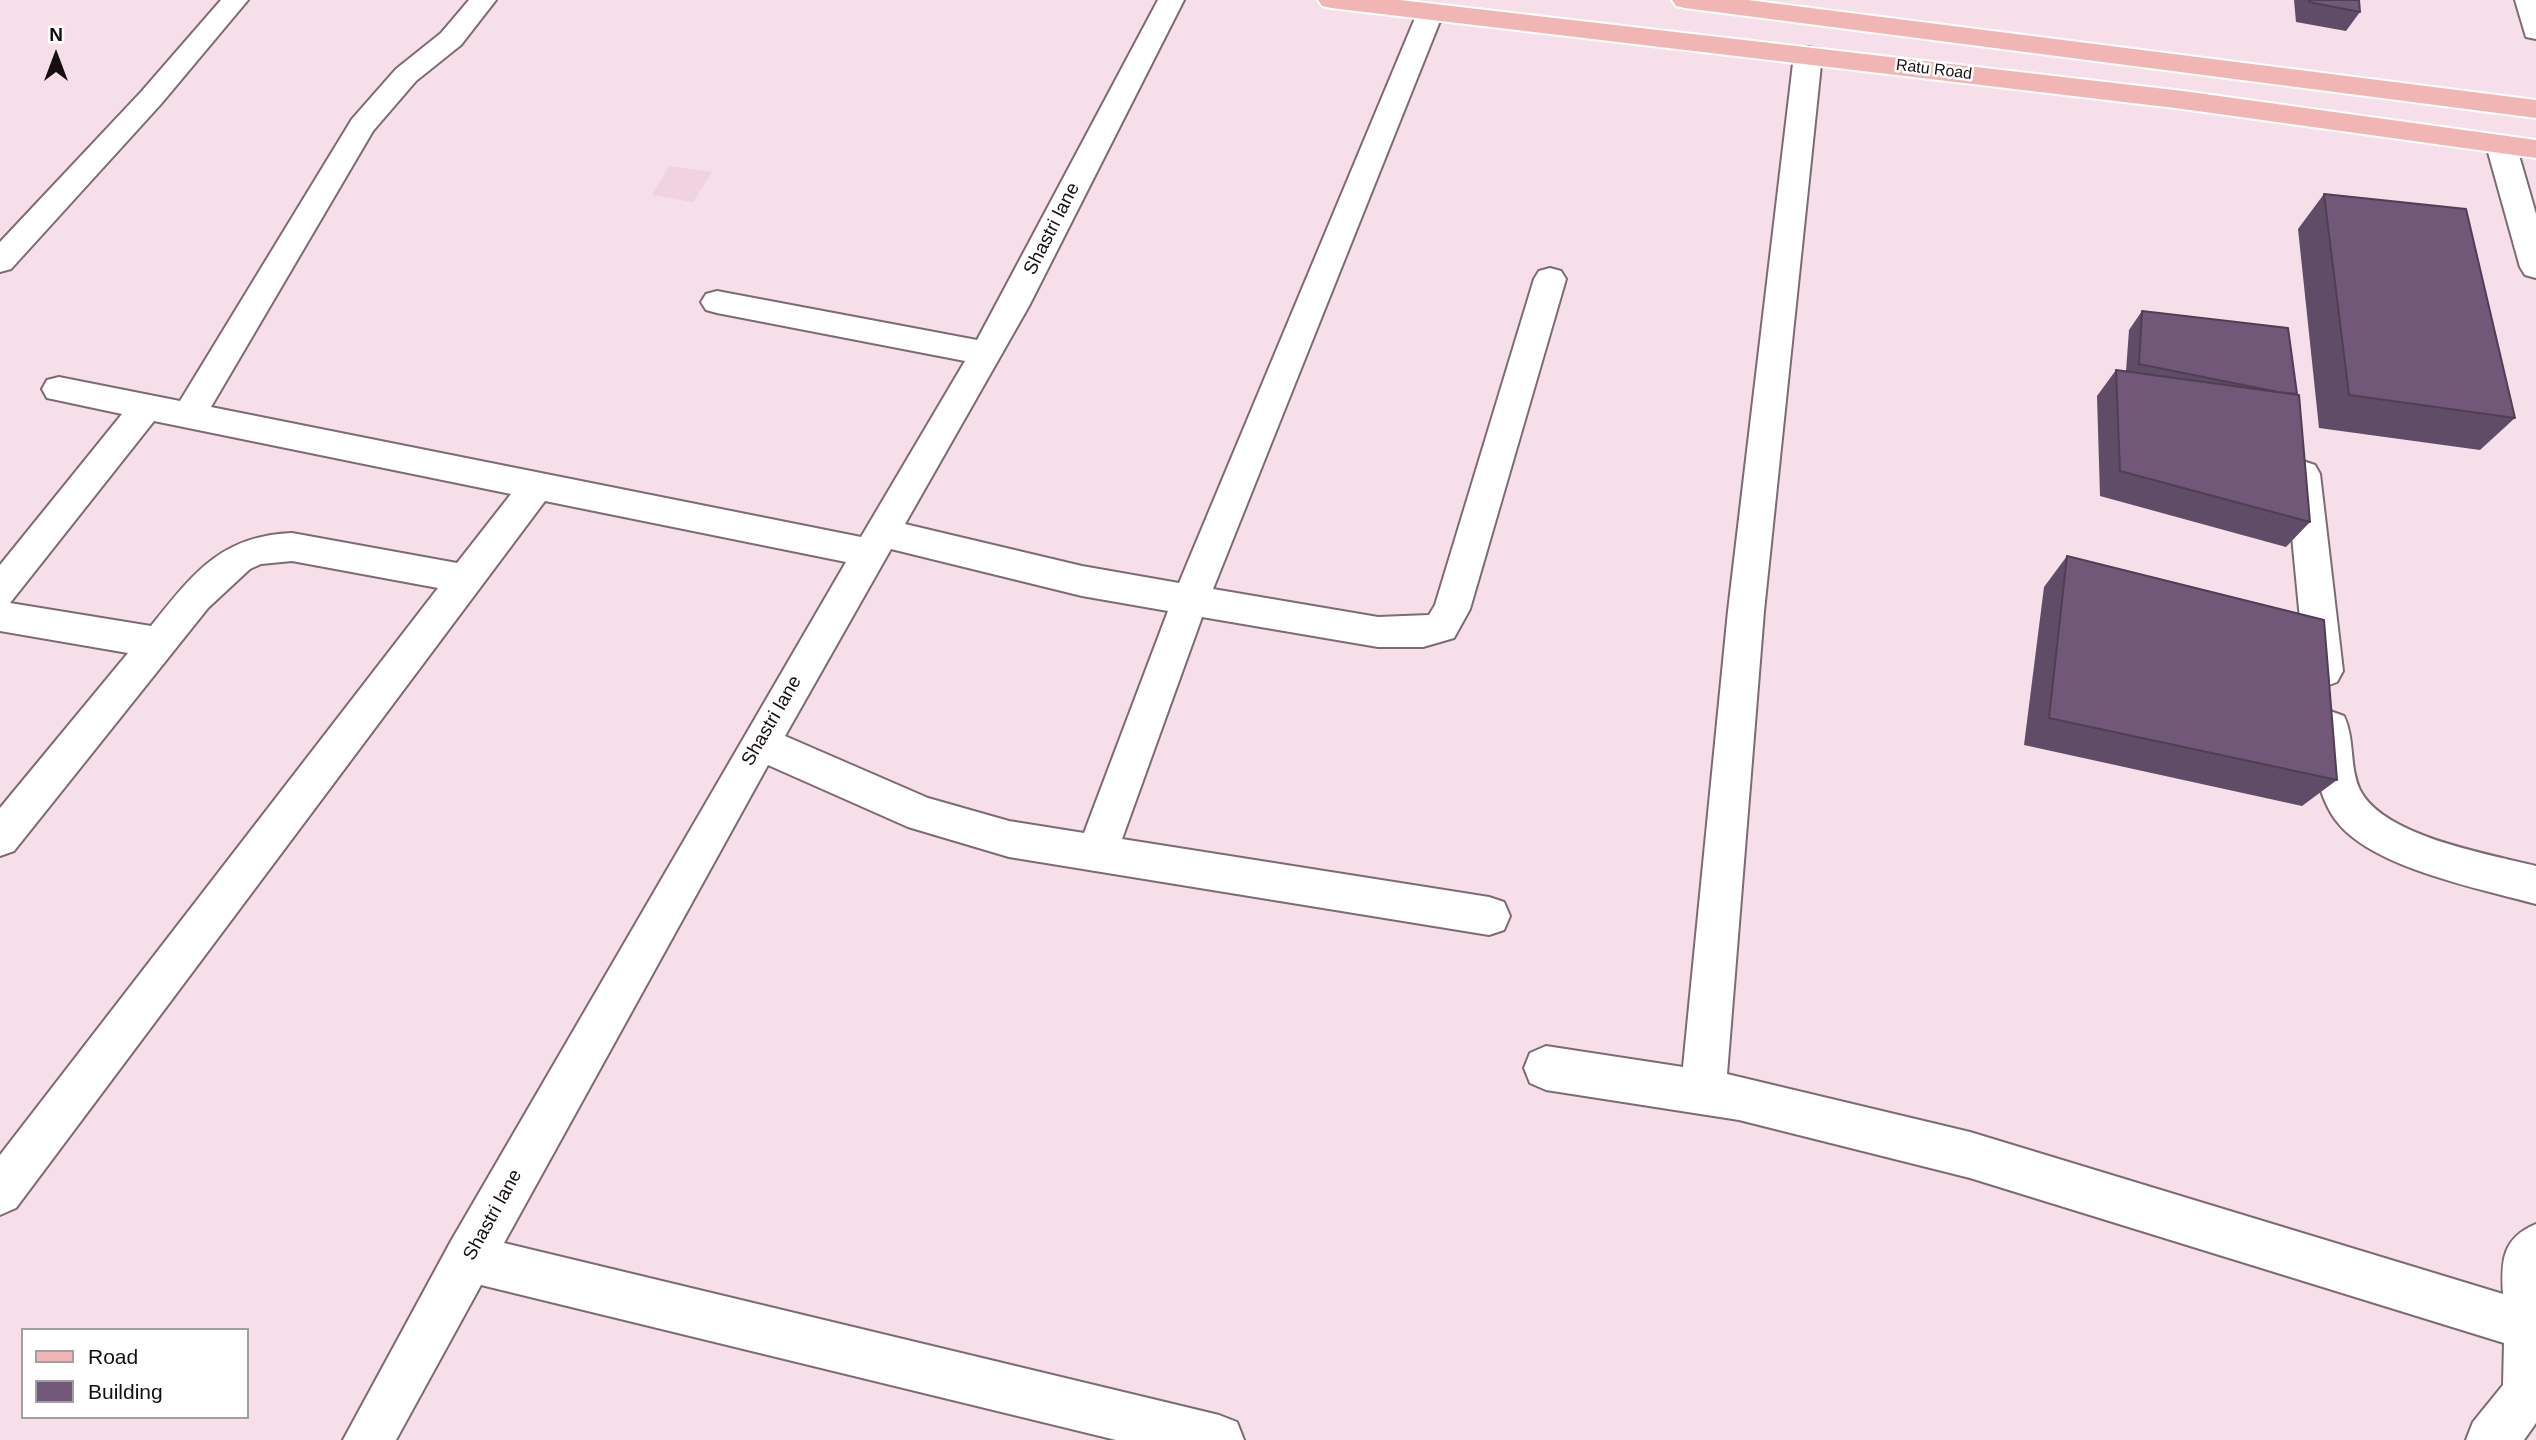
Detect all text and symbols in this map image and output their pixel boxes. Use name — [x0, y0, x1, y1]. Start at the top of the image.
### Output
north arrow — [21, 21, 91, 91]
text: N — [49, 24, 63, 45]
street label: Ratu Road — [1895, 56, 1973, 84]
street label: Shastri lane — [1019, 179, 1085, 279]
street label: Shastri lane — [737, 672, 807, 770]
street label: Shastri lane — [459, 1166, 527, 1264]
legend — [21, 1328, 248, 1419]
text: Road — [88, 1345, 138, 1368]
text: Building — [88, 1380, 163, 1403]

